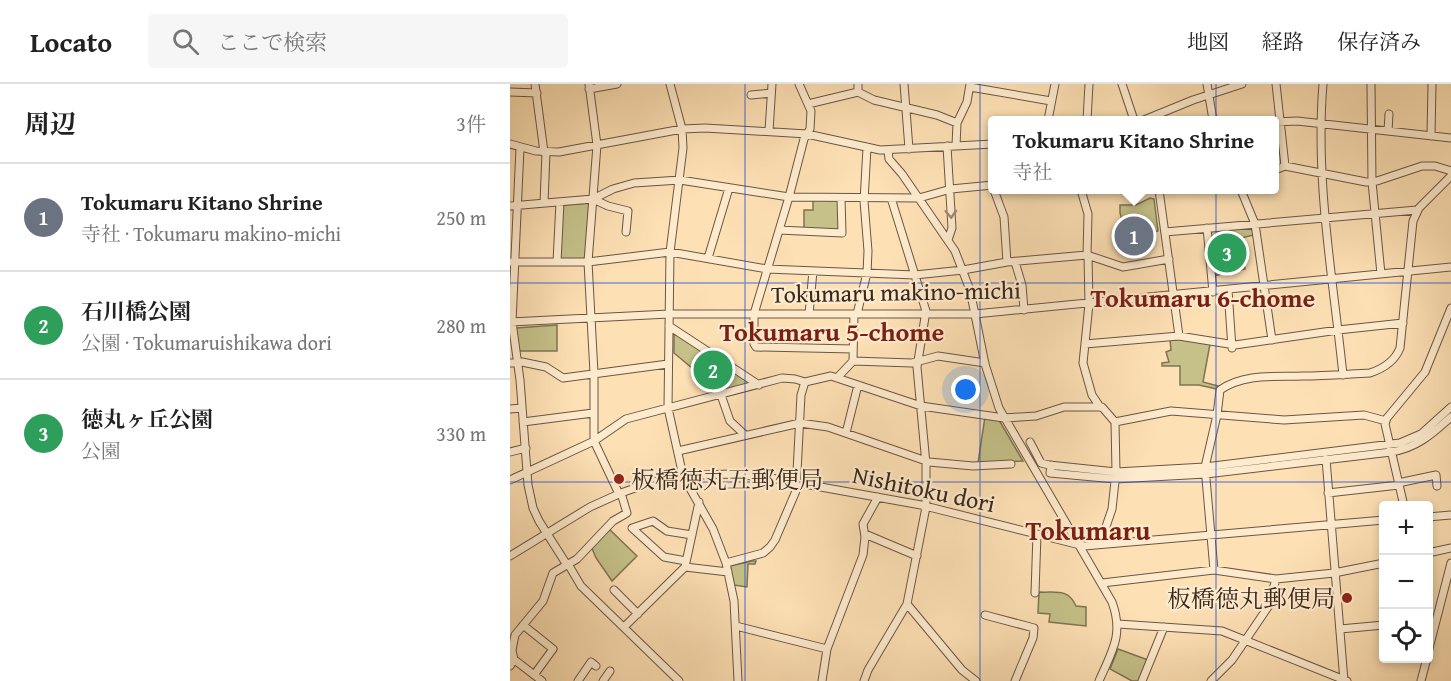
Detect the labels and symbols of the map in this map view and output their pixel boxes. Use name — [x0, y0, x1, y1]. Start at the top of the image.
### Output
one-way arrow — [945, 210, 958, 219]
pin: 1 — [1114, 214, 1154, 258]
pin: 3 — [1208, 230, 1246, 276]
street label: Tokumaru makino-michi — [771, 272, 1021, 312]
district label: Tokumaru 6-chome — [1091, 278, 1316, 317]
district label: Tokumaru 5-chome — [720, 312, 945, 351]
pin: 2 — [694, 348, 732, 392]
your location — [951, 375, 980, 404]
street label: Nishitoku dori — [849, 457, 999, 521]
place label: 板橋徳丸五郵便局 — [631, 462, 823, 497]
marker: 板橋徳丸五郵便局 — [612, 472, 626, 486]
district label: Tokumaru — [1026, 510, 1151, 550]
place label: 板橋徳丸郵便局 — [1167, 581, 1335, 616]
marker: 板橋徳丸郵便局 — [1340, 591, 1354, 605]

